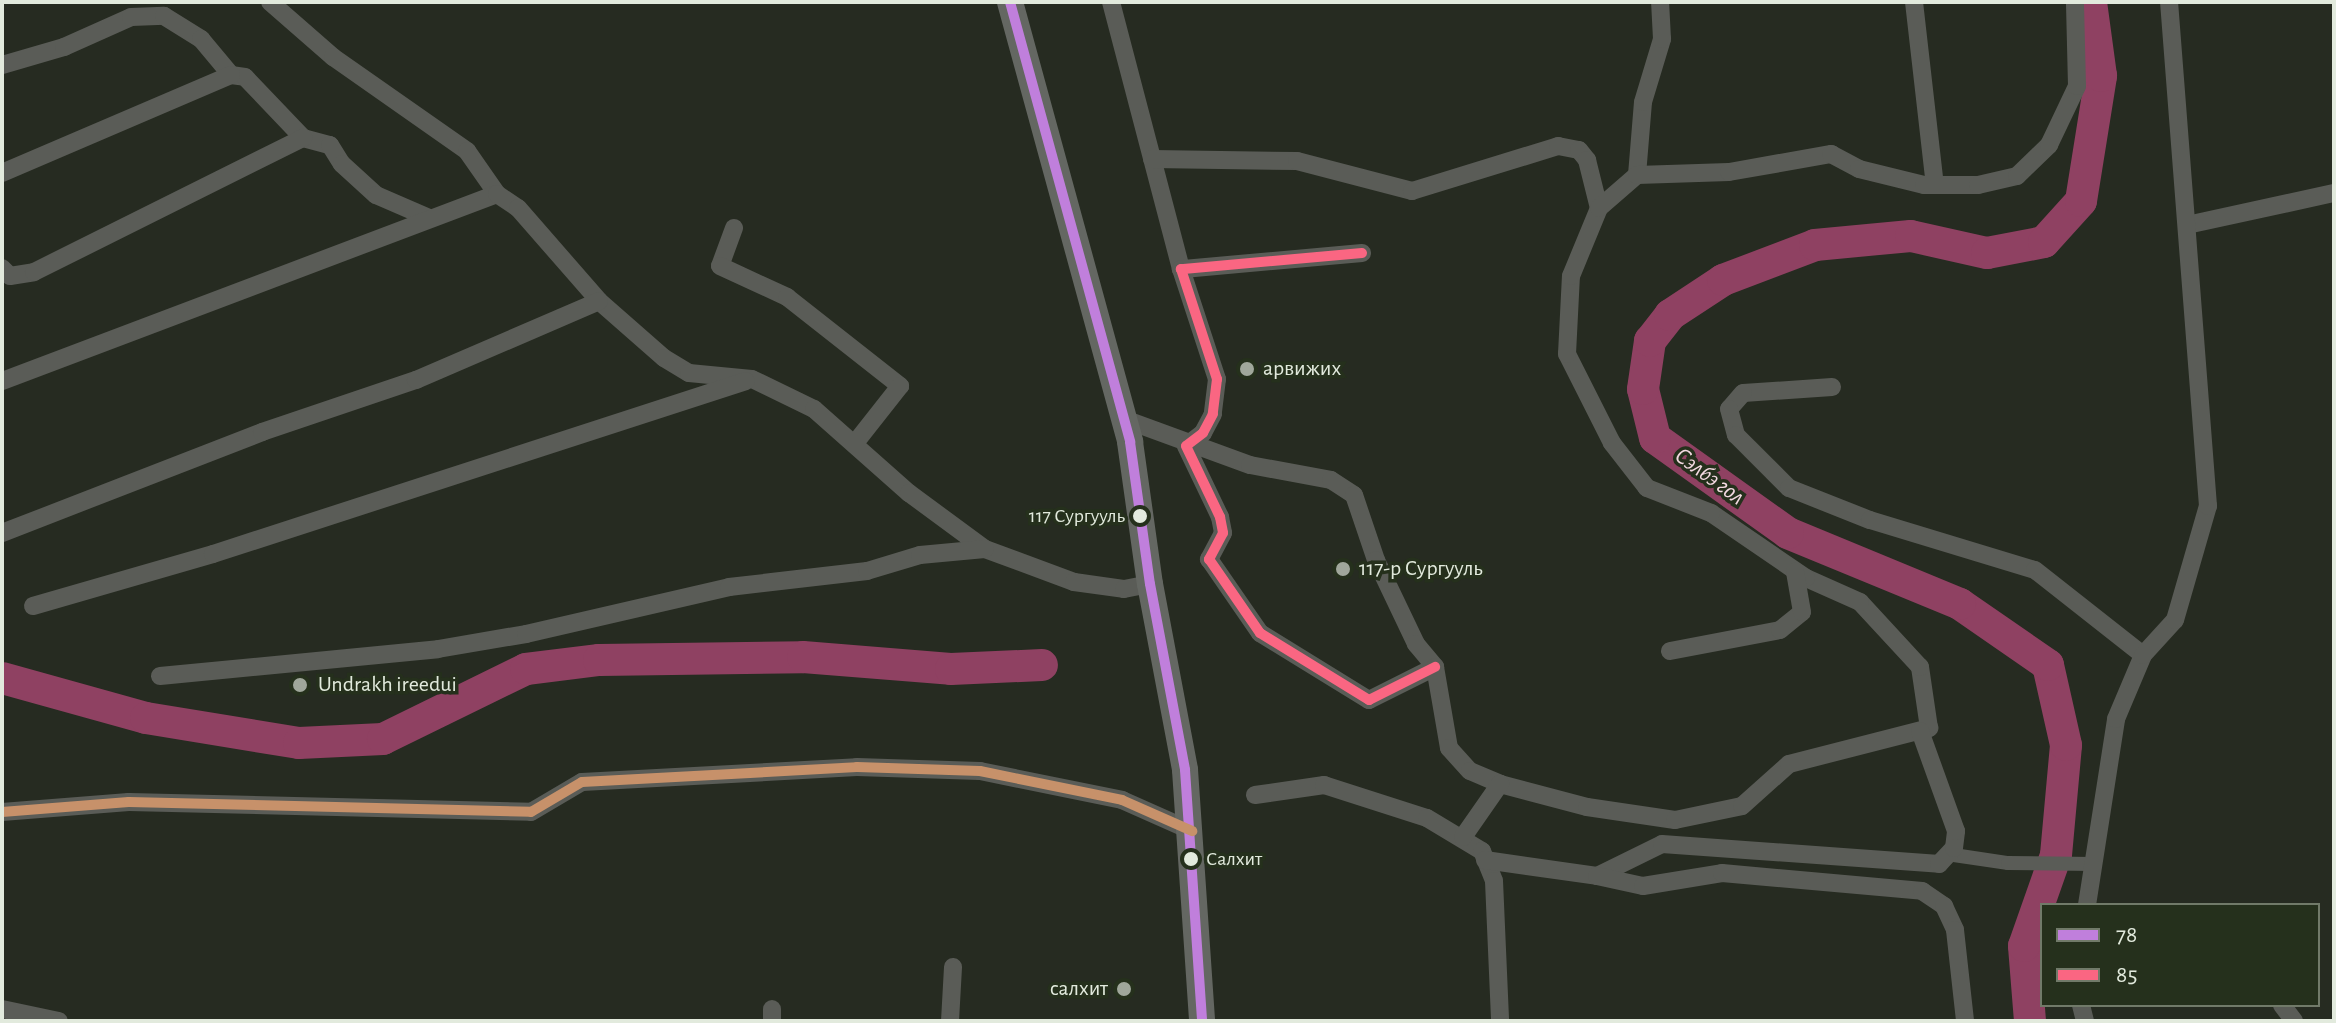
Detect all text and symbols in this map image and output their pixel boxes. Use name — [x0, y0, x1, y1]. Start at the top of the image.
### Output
place label: арвижих — [1263, 356, 1341, 382]
marker: арвижих — [1238, 360, 1256, 378]
water label: Сэлбэ гол — [1668, 442, 1750, 512]
place label: 117 Сургууль — [1029, 504, 1125, 528]
marker: 117 Сургууль — [1132, 508, 1148, 524]
place label: 117-р Сургууль — [1359, 556, 1483, 582]
marker: 117-р Сургууль — [1334, 560, 1352, 578]
place label: Undrakh ireedui — [318, 672, 457, 698]
marker: Undrakh ireedui — [289, 674, 311, 696]
place label: Салхит — [1206, 847, 1262, 871]
marker: Салхит — [1183, 851, 1199, 867]
legend — [2040, 903, 2320, 1007]
text: 78 — [2116, 923, 2137, 947]
text: 85 — [2116, 963, 2137, 987]
place label: салхит — [1050, 976, 1108, 1002]
marker: салхит — [1115, 980, 1133, 998]

